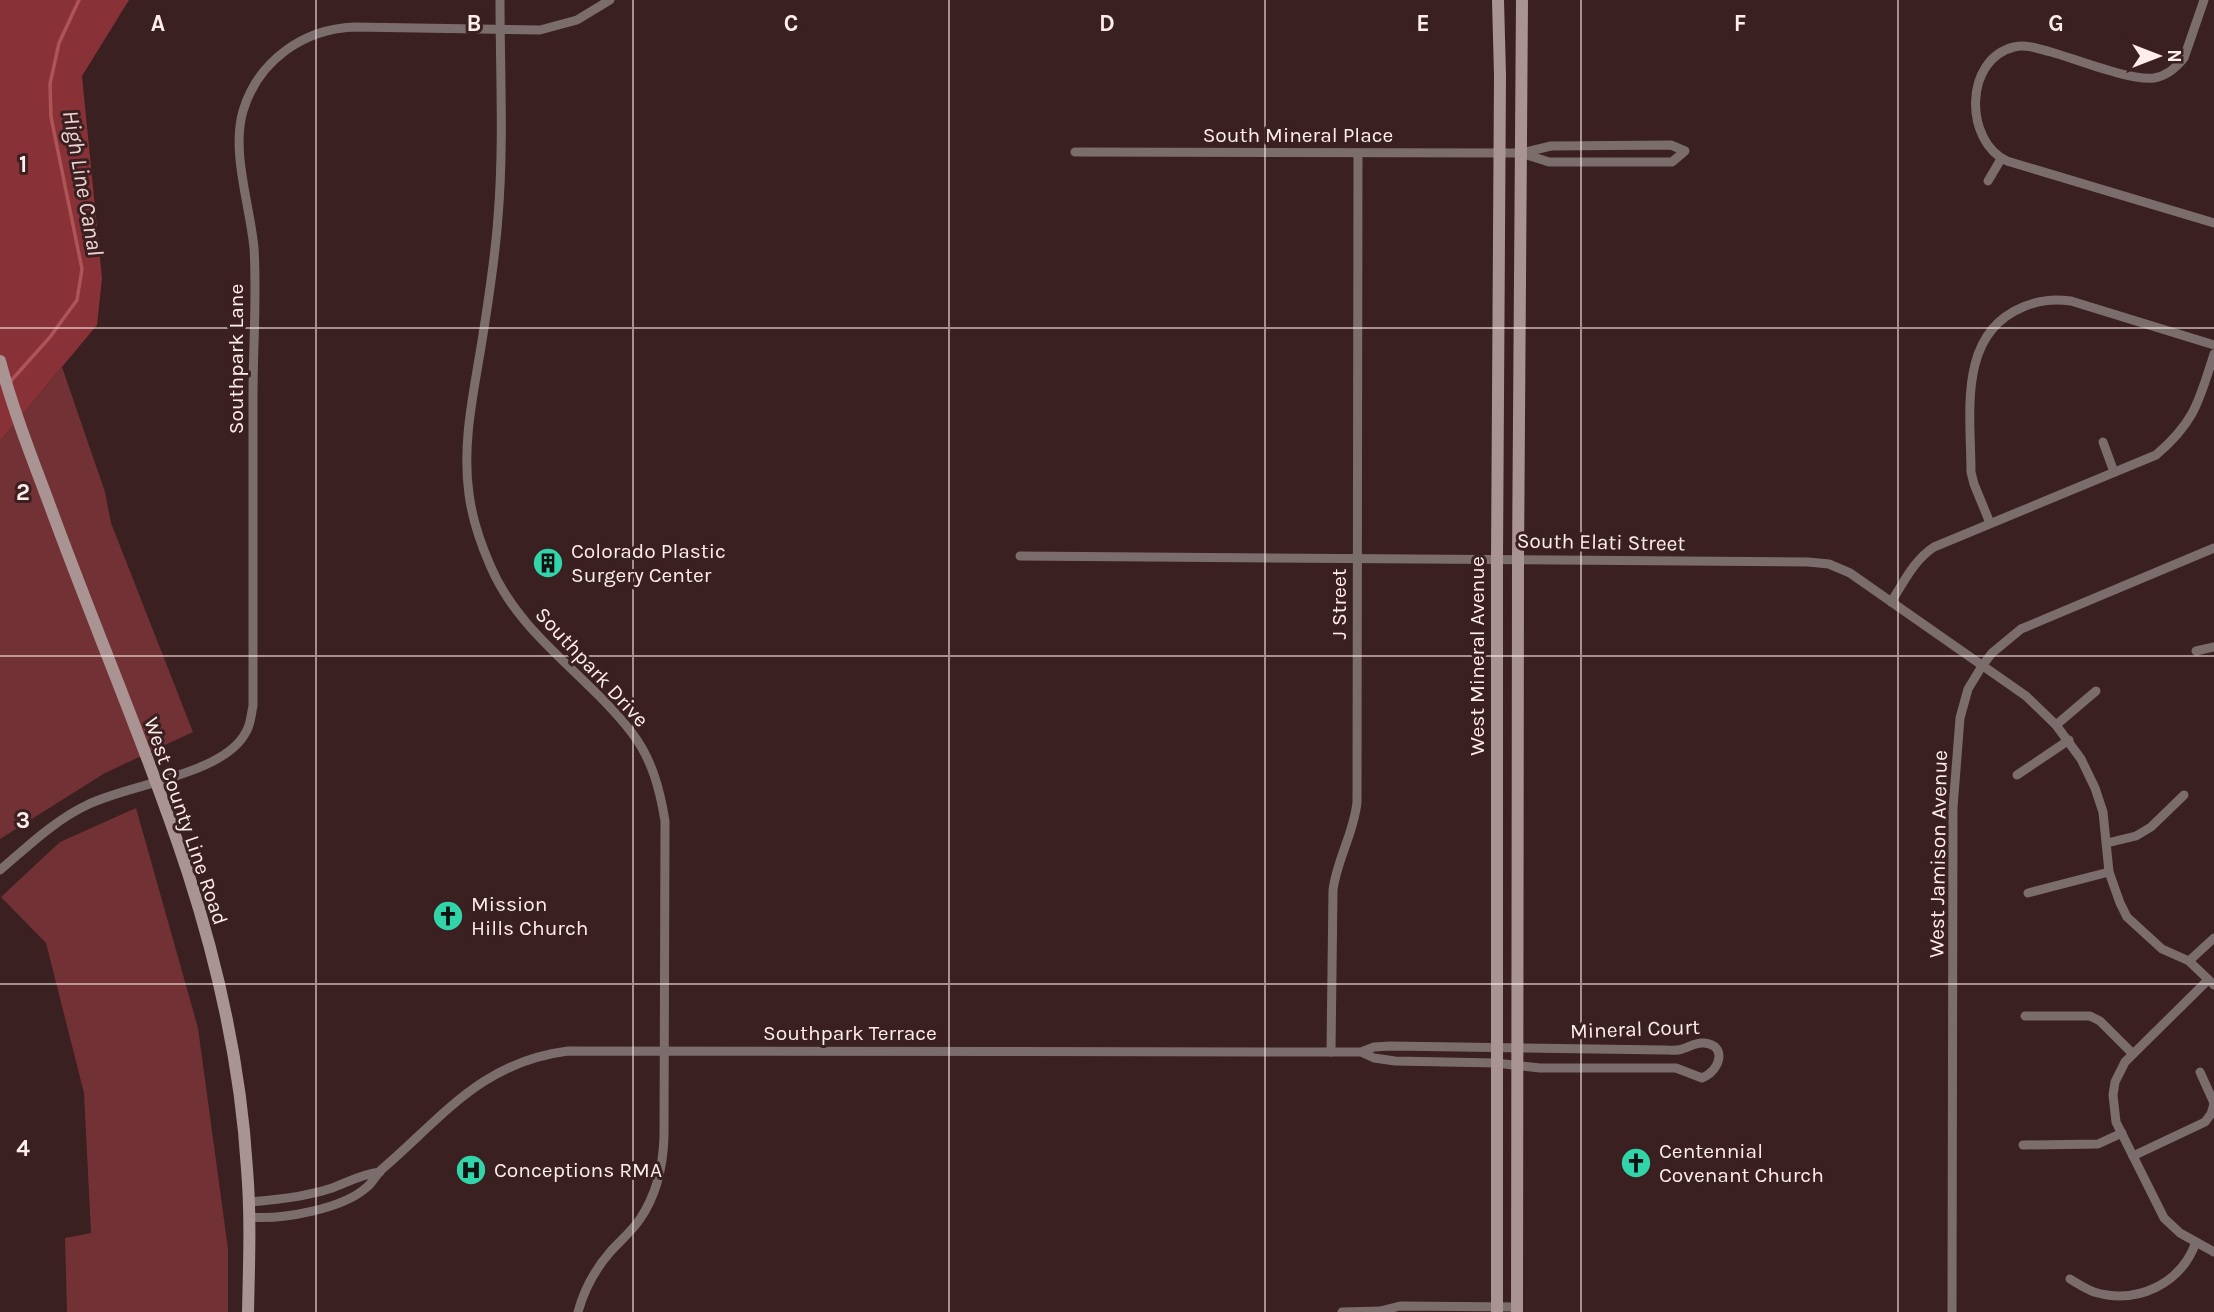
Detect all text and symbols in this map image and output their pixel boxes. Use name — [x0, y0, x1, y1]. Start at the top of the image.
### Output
text: A — [151, 10, 165, 37]
text: B — [467, 10, 481, 37]
text: C — [784, 10, 798, 37]
text: D — [1099, 10, 1115, 37]
text: E — [1416, 10, 1430, 37]
text: F — [1734, 10, 1746, 37]
text: G — [2048, 10, 2064, 37]
north arrow — [2123, 21, 2193, 91]
text: N — [2163, 49, 2185, 63]
water label: High Line Canal — [57, 108, 109, 258]
street label: South Mineral Place — [1203, 123, 1393, 147]
text: 1 — [19, 151, 27, 178]
street label: Southpark Lane — [224, 284, 248, 434]
text: 2 — [16, 479, 30, 506]
street label: South Elati Street — [1517, 529, 1686, 555]
place label: Colorado Plastic Surgery Center — [571, 539, 726, 587]
building icon: Colorado Plastic Surgery Center — [531, 546, 565, 580]
street label: West Mineral Avenue — [1465, 556, 1489, 756]
street label: J Street — [1327, 568, 1351, 640]
street label: Southpark Drive — [530, 602, 654, 732]
street label: West County Line Road — [139, 714, 233, 928]
street label: West Jamison Avenue — [1924, 750, 1952, 958]
text: 3 — [16, 807, 30, 834]
place label: Mission Hills Church — [471, 892, 588, 940]
church icon: Mission Hills Church — [431, 899, 465, 933]
street label: Mineral Court — [1570, 1015, 1701, 1043]
street label: Southpark Terrace — [763, 1021, 937, 1045]
text: 4 — [16, 1135, 30, 1162]
place label: Centennial Covenant Church — [1659, 1139, 1824, 1187]
church icon: Centennial Covenant Church — [1619, 1146, 1653, 1180]
hospital icon: Conceptions RMA — [454, 1153, 488, 1187]
place label: Conceptions RMA — [494, 1158, 662, 1182]

